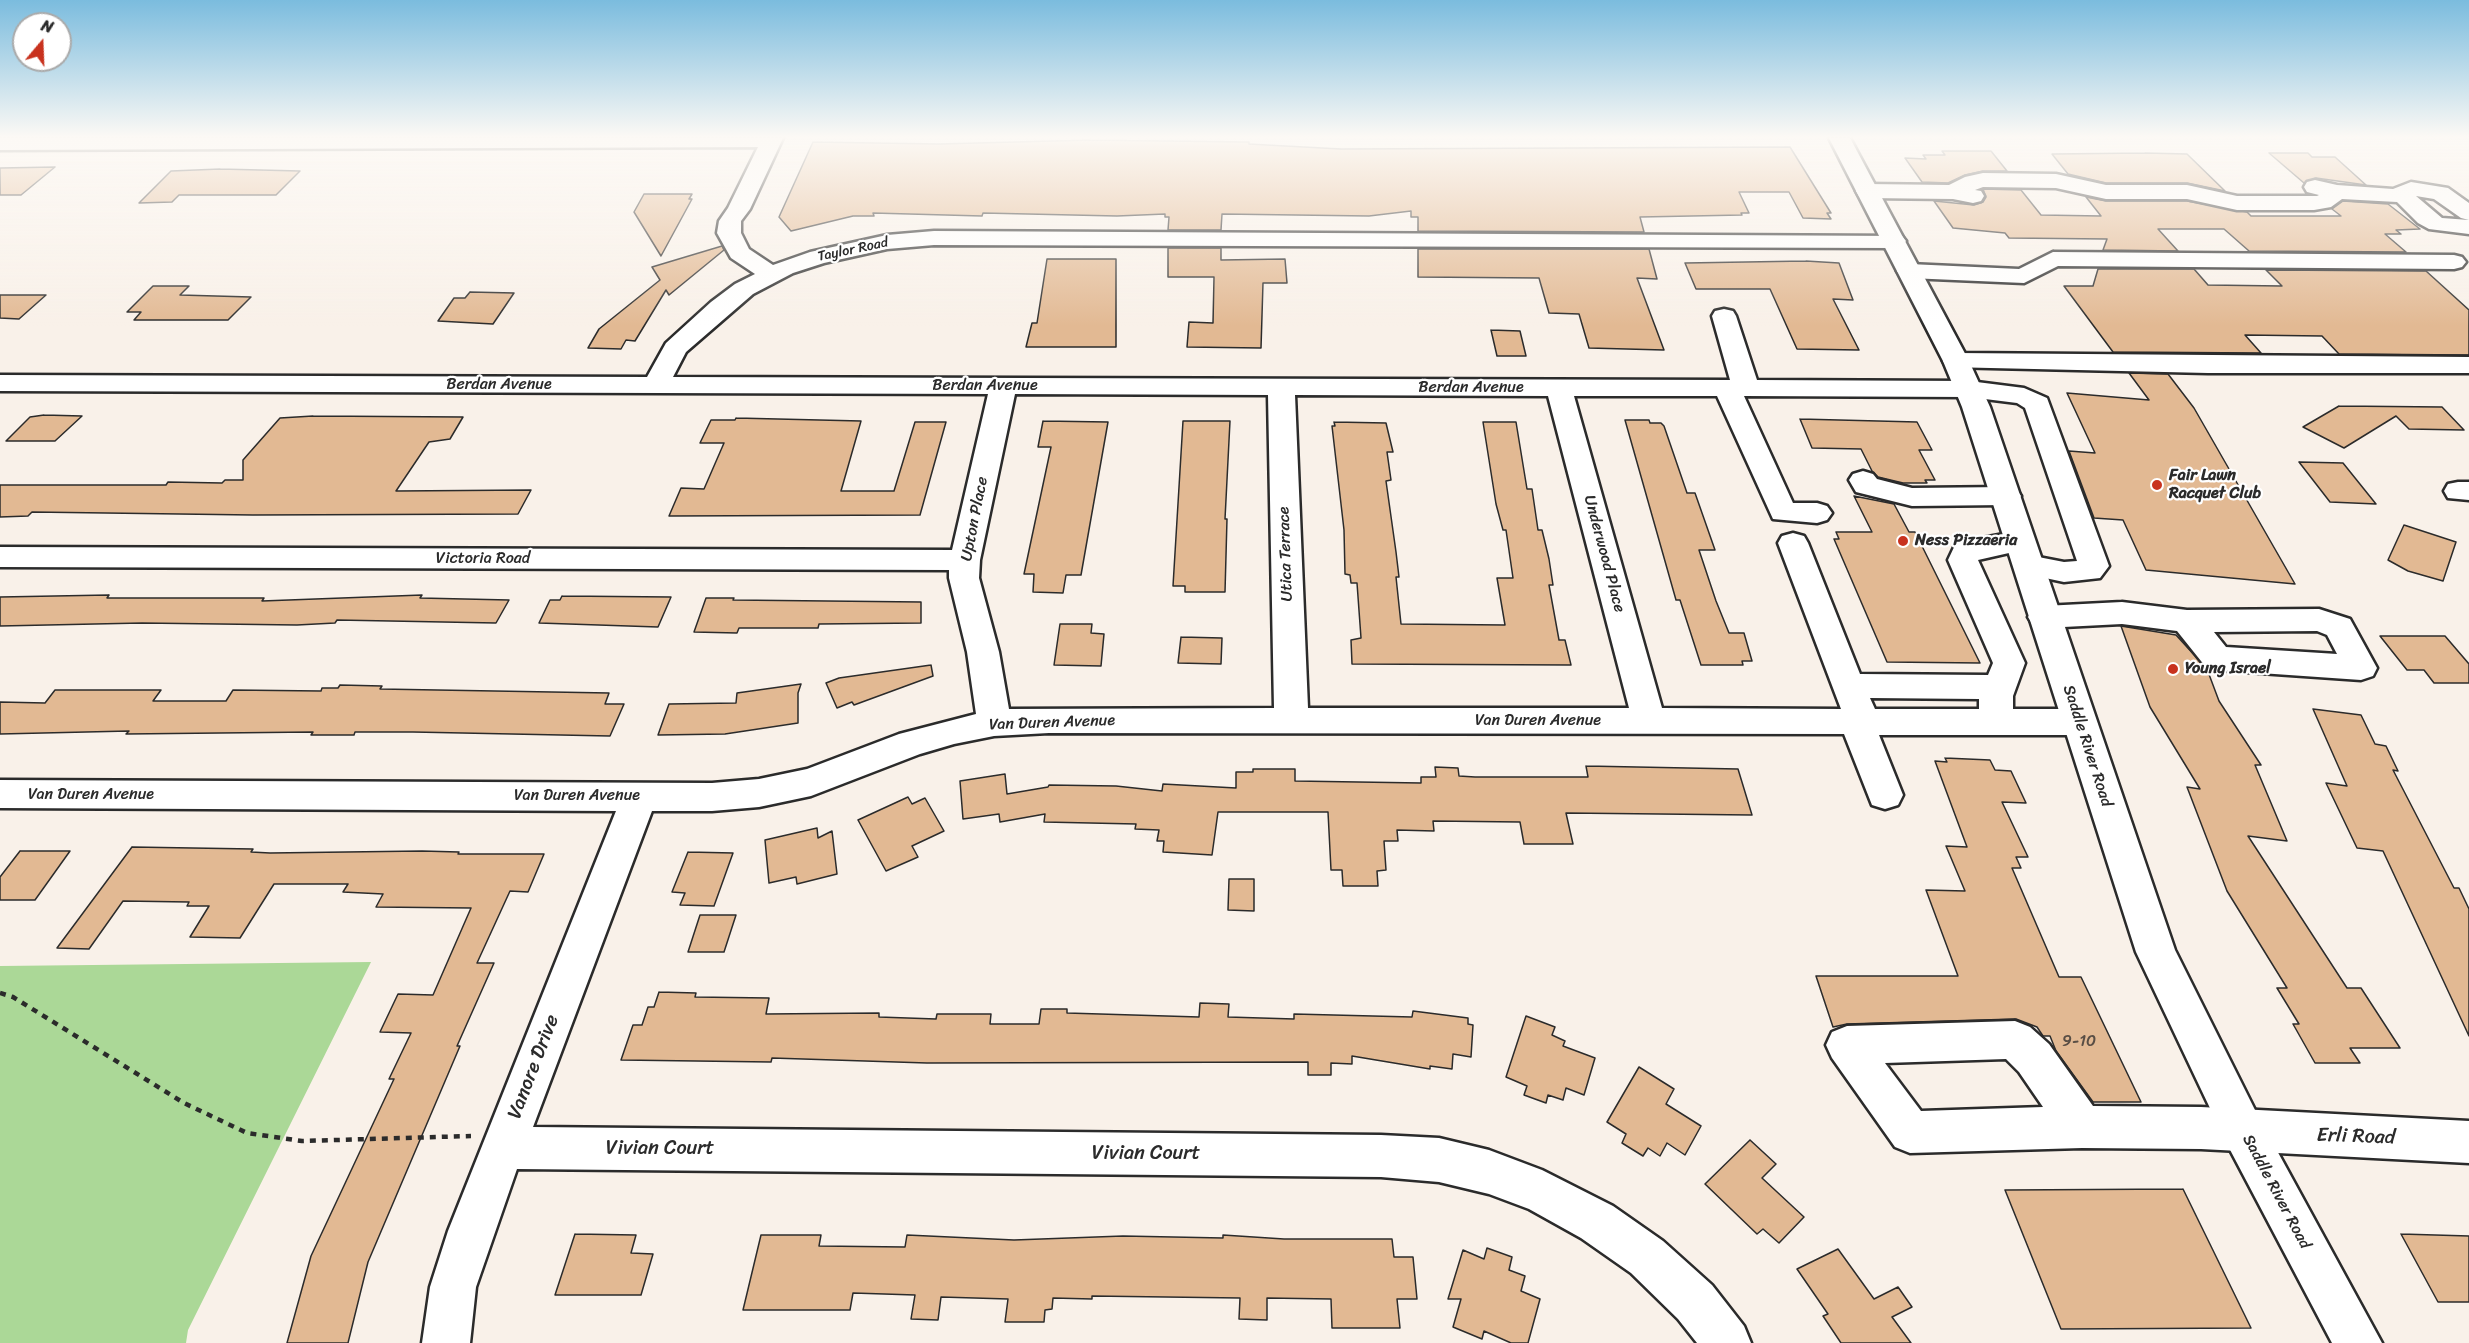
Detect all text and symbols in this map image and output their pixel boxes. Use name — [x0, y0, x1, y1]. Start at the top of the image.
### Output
text: N — [37, 11, 57, 42]
north arrow — [12, 12, 72, 72]
street label: Taylor Road — [816, 234, 890, 266]
street label: Berdan Avenue — [446, 375, 552, 395]
street label: Berdan Avenue — [932, 376, 1038, 396]
street label: Berdan Avenue — [1418, 378, 1524, 398]
place label: Fair Lawn Racquet Club — [2169, 466, 2261, 504]
street label: Upton Place — [957, 475, 993, 563]
marker: Fair Lawn Racquet Club — [2150, 478, 2164, 492]
street label: Underwood Place — [1579, 493, 1629, 615]
street label: Utica Terrace — [1275, 506, 1297, 602]
place label: Ness Pizzaeria — [1915, 531, 2017, 551]
marker: Ness Pizzaeria — [1896, 534, 1910, 548]
street label: Victoria Road — [436, 549, 530, 569]
place label: Young Israel — [2185, 659, 2271, 679]
marker: Young Israel — [2166, 662, 2180, 676]
street label: Saddle River Road — [2058, 683, 2116, 809]
street label: Van Duren Avenue — [989, 711, 1115, 735]
street label: Van Duren Avenue — [1475, 711, 1601, 731]
street label: Van Duren Avenue — [28, 785, 154, 805]
street label: Van Duren Avenue — [514, 786, 640, 806]
street label: Vanore Drive — [503, 1011, 565, 1123]
house number: 9-10 — [2062, 1032, 2096, 1052]
street label: Erli Road — [2316, 1124, 2396, 1150]
street label: Saddle River Road — [2238, 1132, 2314, 1252]
street label: Vivian Court — [606, 1137, 714, 1161]
street label: Vivian Court — [1092, 1142, 1200, 1166]

